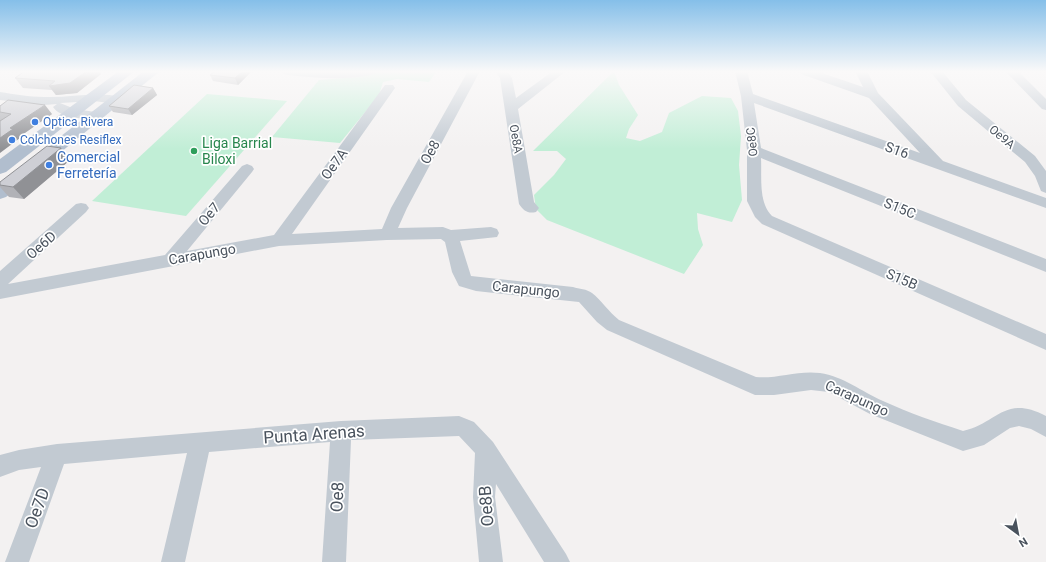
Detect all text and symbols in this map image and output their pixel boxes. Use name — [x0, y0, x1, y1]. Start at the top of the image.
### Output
place label: Optica Rivera — [43, 115, 113, 129]
marker: Optica Rivera — [30, 117, 40, 127]
street label: Oe9A — [986, 122, 1018, 152]
street label: Oe8A — [507, 123, 525, 155]
street label: Oe8C — [743, 127, 760, 157]
place label: Colchones Resiflex — [20, 133, 122, 147]
marker: Colchones Resiflex — [7, 135, 17, 145]
place label: Liga Barrial Biloxi — [202, 135, 272, 167]
street label: Oe8 — [417, 137, 443, 167]
street label: S16 — [883, 138, 911, 162]
marker: Liga Barrial Biloxi — [189, 146, 199, 156]
street label: Oe7A — [318, 146, 350, 182]
place label: Comercial Ferretería — [57, 149, 120, 181]
marker: Comercial Ferretería — [44, 160, 54, 170]
street label: S15C — [882, 194, 918, 222]
street label: Oe7 — [195, 199, 223, 229]
street label: Oe6D — [23, 228, 59, 262]
street label: Carapungo — [167, 240, 237, 268]
street label: S15B — [884, 265, 920, 293]
street label: Carapungo — [491, 277, 561, 301]
street label: Carapungo — [823, 377, 891, 419]
street label: Punta Arenas — [263, 420, 365, 448]
street label: Oe8 — [326, 481, 348, 513]
street label: Oe7D — [21, 485, 53, 531]
street label: Oe8B — [475, 485, 497, 527]
north arrow — [998, 514, 1038, 554]
text: N — [1016, 534, 1030, 550]

